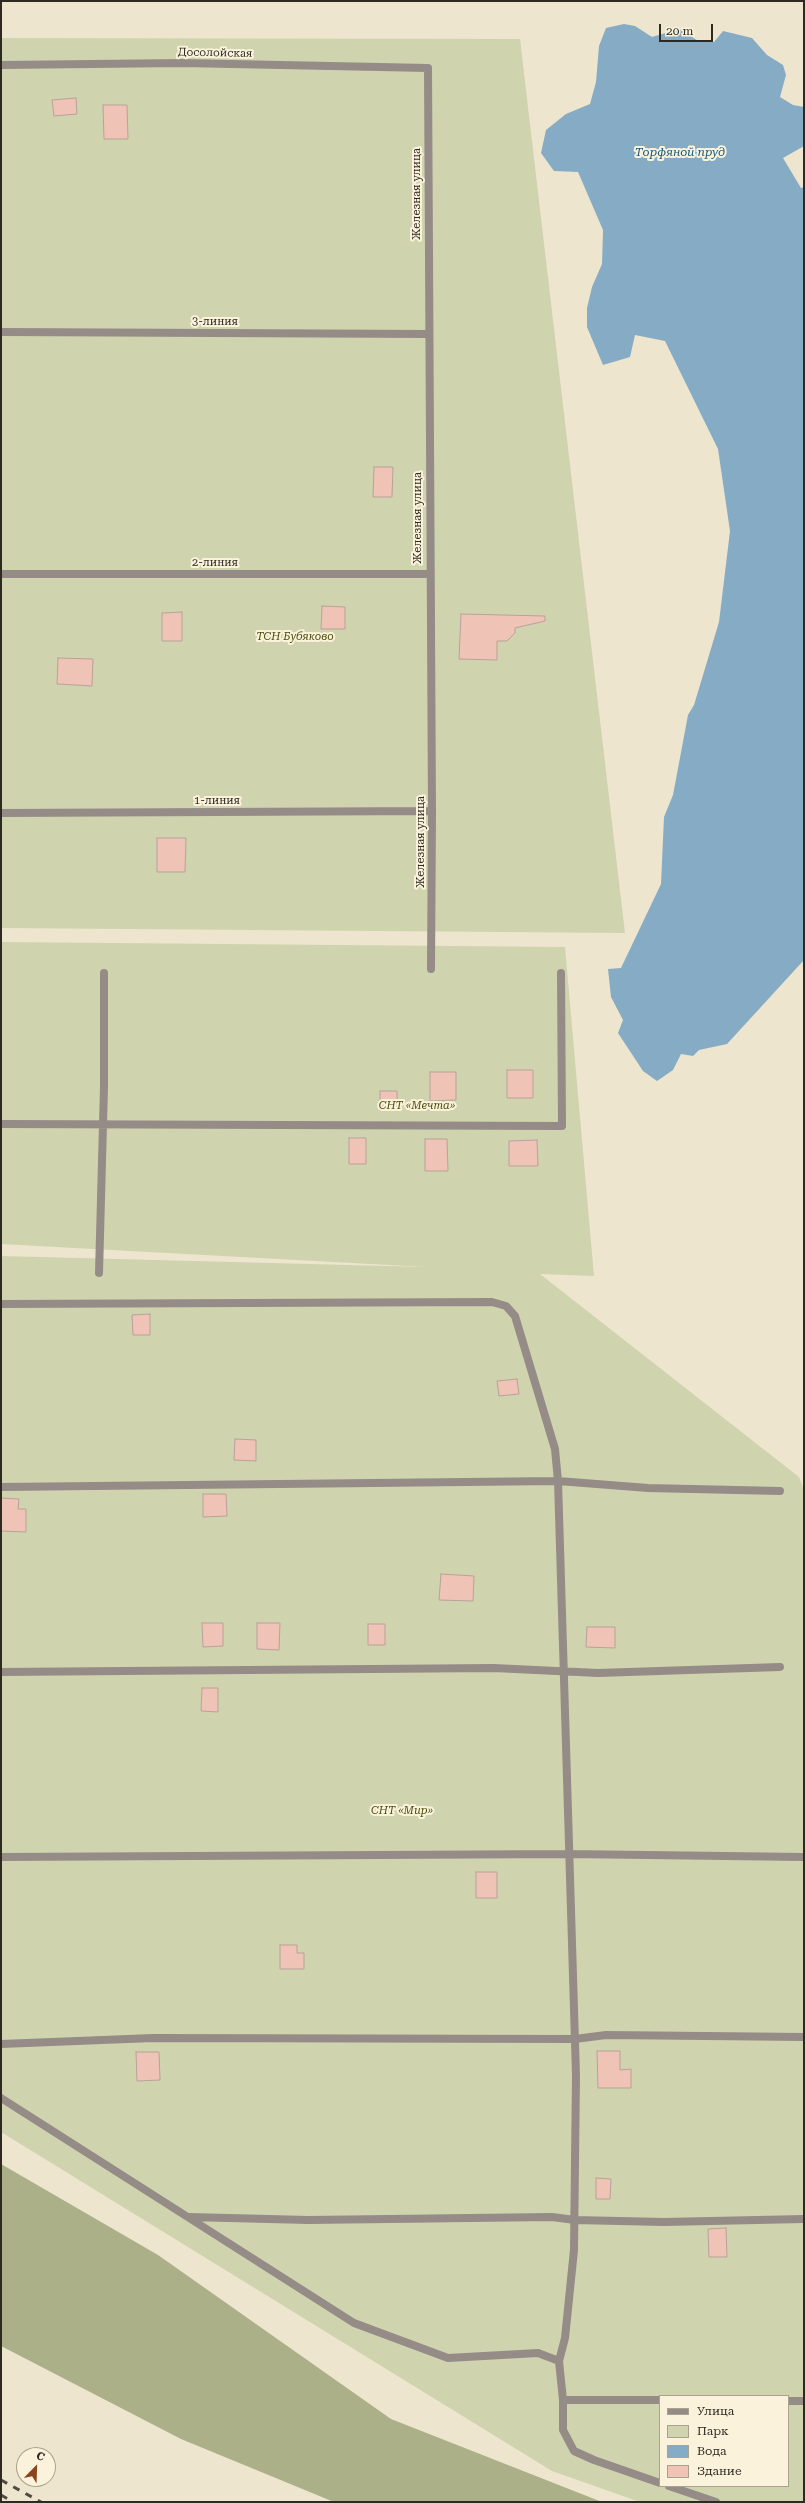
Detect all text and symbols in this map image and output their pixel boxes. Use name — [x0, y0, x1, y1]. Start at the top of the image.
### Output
scale bar — [661, 16, 715, 42]
text: 20 m — [666, 24, 693, 38]
street label: Досолойская — [178, 46, 252, 60]
water label: Торфяной пруд — [635, 145, 725, 159]
street label: Железная улица — [410, 148, 424, 240]
street label: 3-линия — [192, 315, 238, 329]
street label: Железная улица — [411, 472, 425, 564]
street label: 2-линия — [192, 556, 238, 570]
park label: ТСН Бубяково — [256, 630, 334, 644]
street label: 1-линия — [194, 794, 240, 808]
street label: Железная улица — [414, 796, 428, 888]
park label: СНТ «Мечта» — [379, 1099, 455, 1113]
park label: СНТ «Мир» — [371, 1804, 433, 1818]
legend — [659, 2395, 789, 2487]
text: Улица — [697, 2404, 734, 2418]
text: Парк — [697, 2424, 729, 2438]
text: Вода — [697, 2444, 726, 2458]
north arrow — [16, 2447, 56, 2487]
text: С — [34, 2449, 47, 2464]
text: Здание — [697, 2464, 741, 2478]

